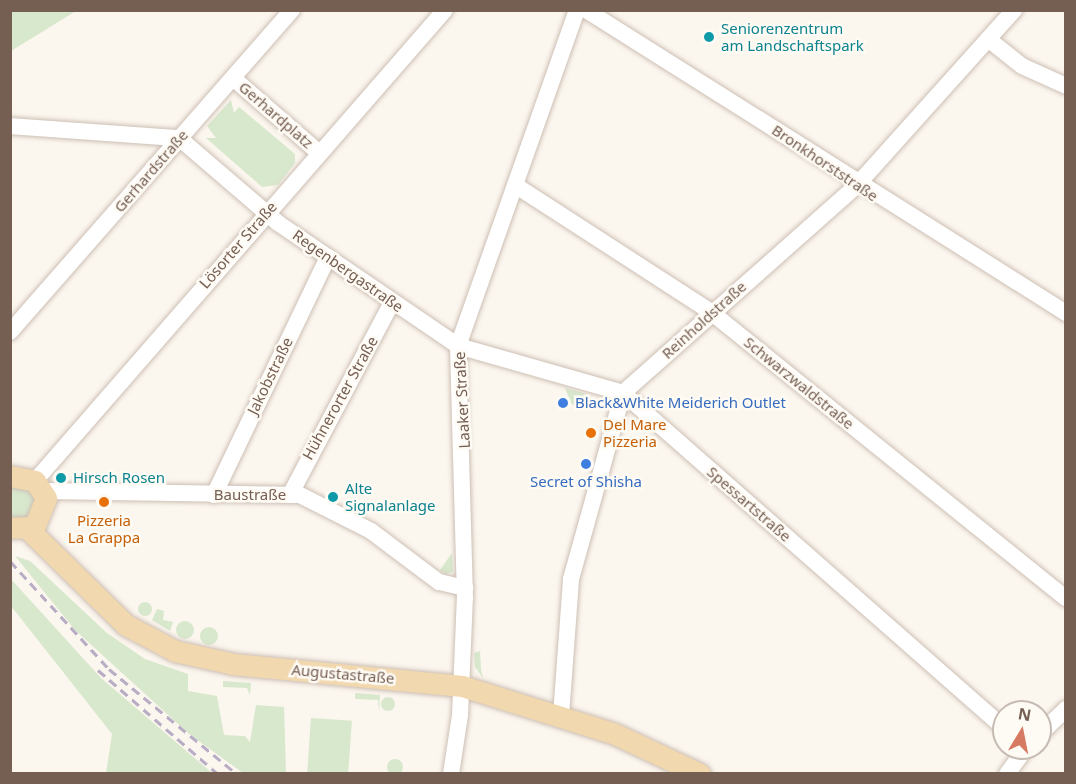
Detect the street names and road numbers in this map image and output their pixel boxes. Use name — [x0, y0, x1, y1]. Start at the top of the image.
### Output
street label: Gerhardplatz — [235, 78, 317, 152]
street label: Bronkhorststraße — [769, 121, 881, 205]
street label: Gerhardstraße — [110, 126, 192, 216]
street label: Lösorter Straße — [195, 198, 281, 292]
street label: Regenbergastraße — [289, 226, 407, 316]
street label: Reinholdstraße — [658, 277, 750, 363]
street label: Hühnerorter Straße — [299, 333, 381, 463]
street label: Schwarzwaldstraße — [740, 333, 858, 433]
street label: Jakobstraße — [244, 334, 296, 418]
street label: Laaker Straße — [450, 351, 474, 449]
street label: Spessartstraße — [703, 463, 795, 545]
street label: Baustraße — [214, 486, 286, 504]
street label: Augustastraße — [291, 661, 395, 687]

